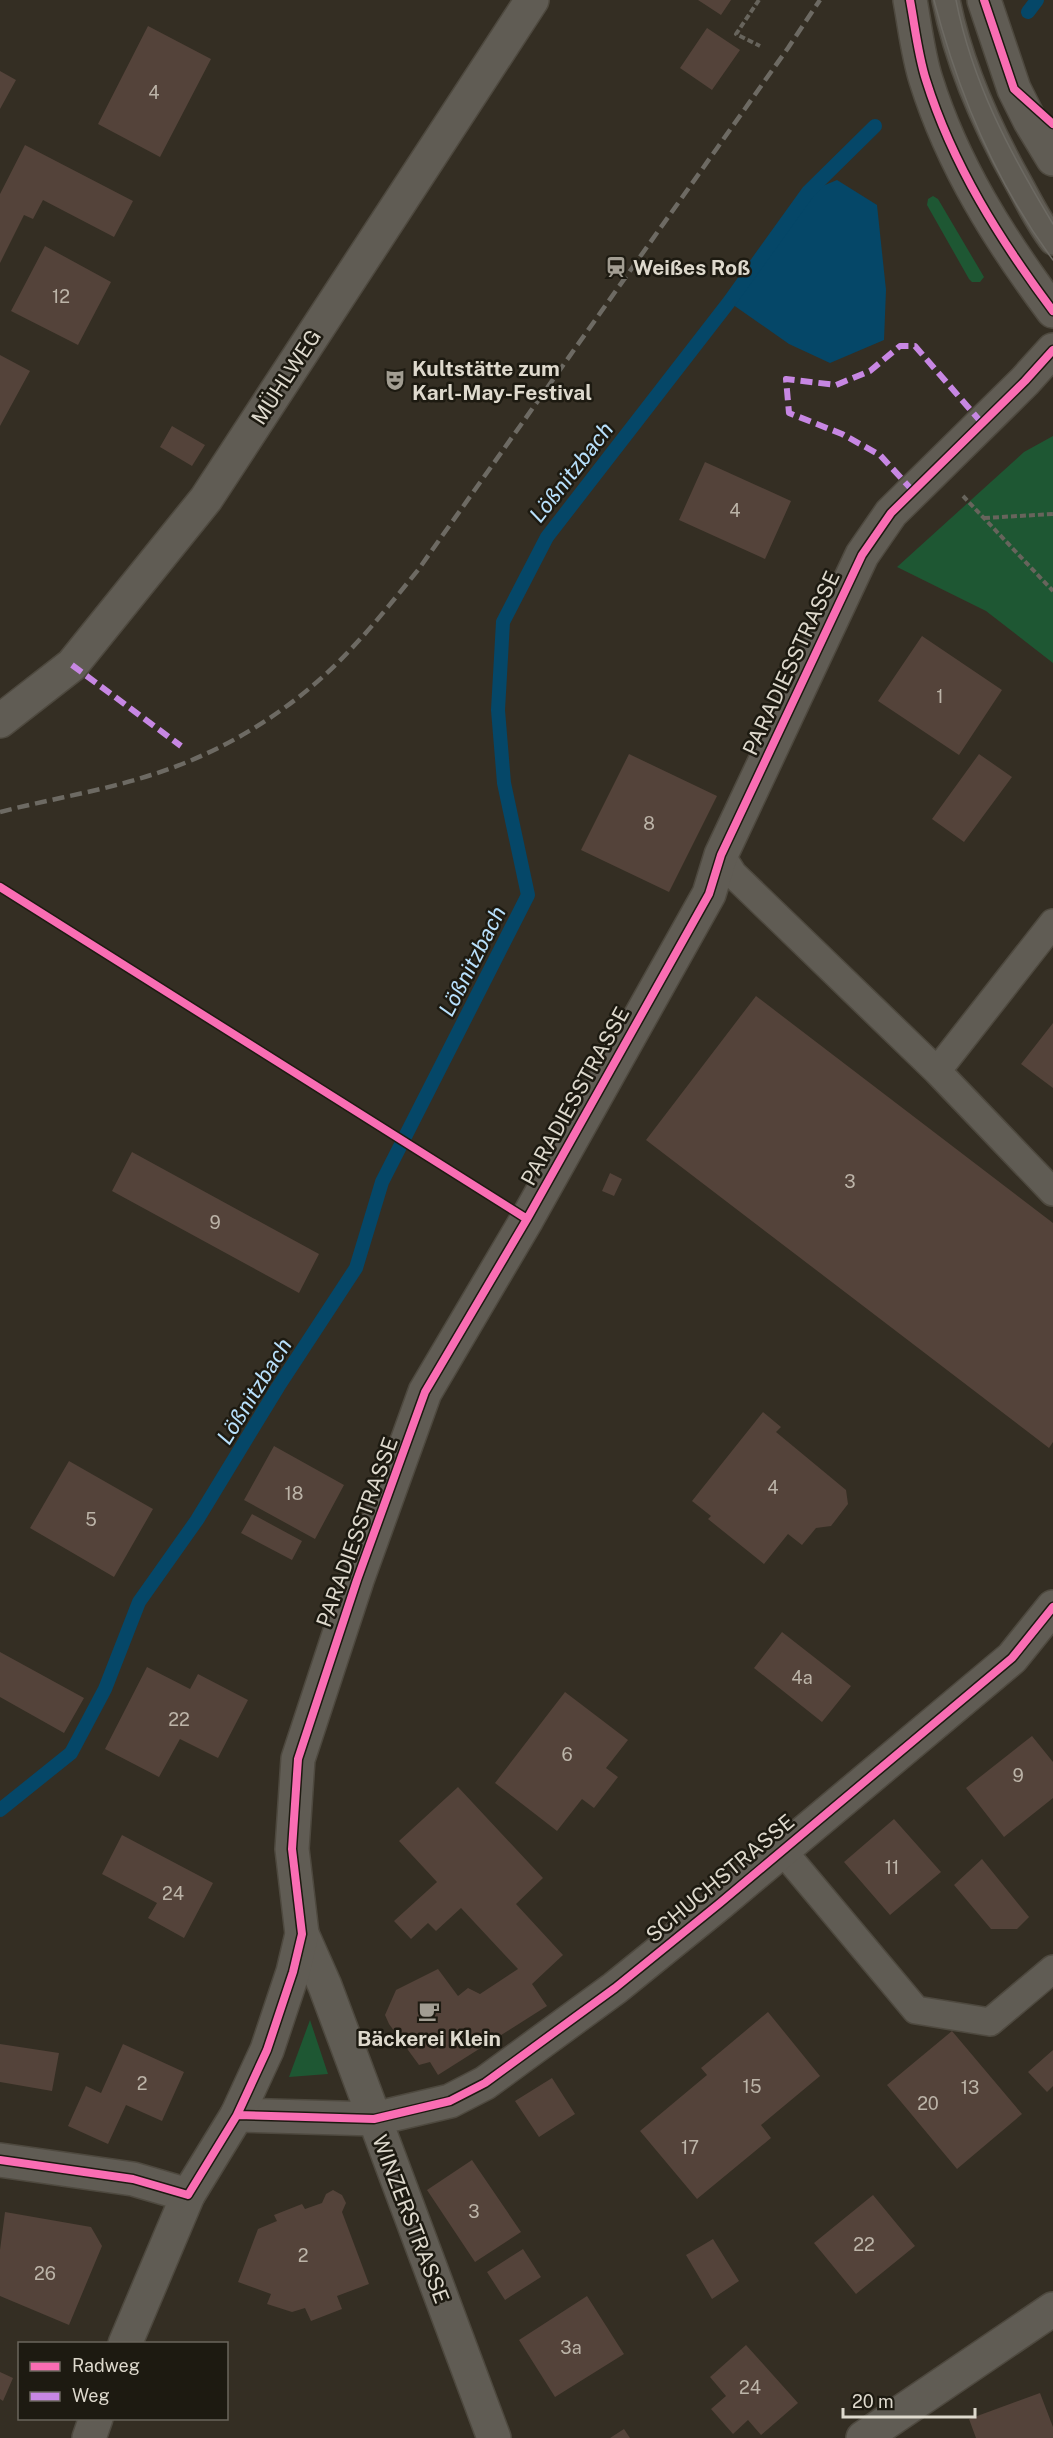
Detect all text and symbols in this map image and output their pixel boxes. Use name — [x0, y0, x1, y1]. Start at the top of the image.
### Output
house number: 4 — [148, 82, 160, 103]
station icon: Weißes Roß — [604, 255, 628, 279]
place label: Weißes Roß — [633, 255, 750, 280]
house number: 12 — [52, 286, 70, 307]
street label: MÜHLWEG — [246, 325, 326, 429]
place label: Kultstätte zum Karl-May-Festival — [412, 356, 592, 405]
theatre icon: Kultstätte zum Karl-May-Festival — [383, 368, 407, 392]
water label: Lößnitzbach — [524, 417, 618, 527]
house number: 4 — [729, 500, 741, 521]
street label: PARADIESSTRASSE — [737, 567, 845, 759]
house number: 1 — [936, 686, 944, 707]
house number: 8 — [643, 813, 655, 834]
water label: Lößnitzbach — [433, 902, 511, 1020]
street label: PARADIESSTRASSE — [515, 1002, 635, 1190]
house number: 3 — [844, 1171, 856, 1192]
house number: 9 — [209, 1212, 221, 1233]
water label: Lößnitzbach — [211, 1333, 297, 1449]
street label: PARADIESSTRASSE — [311, 1434, 403, 1630]
house number: 4 — [767, 1477, 779, 1498]
house number: 18 — [285, 1483, 303, 1504]
house number: 5 — [85, 1509, 97, 1530]
house number: 4a — [791, 1667, 813, 1688]
house number: 22 — [168, 1709, 190, 1730]
house number: 6 — [561, 1744, 573, 1765]
house number: 9 — [1012, 1765, 1024, 1786]
street label: SCHUCHSTRASSE — [641, 1809, 799, 1947]
house number: 11 — [885, 1857, 899, 1878]
house number: 24 — [162, 1883, 184, 1904]
cafe icon: Bäckerei Klein — [417, 1999, 441, 2023]
place label: Bäckerei Klein — [357, 2026, 501, 2051]
house number: 2 — [137, 2073, 147, 2094]
house number: 15 — [743, 2076, 761, 2097]
house number: 13 — [961, 2077, 979, 2098]
house number: 20 — [917, 2093, 939, 2114]
street label: WINZERSTRASSE — [367, 2131, 455, 2307]
house number: 17 — [681, 2137, 699, 2158]
house number: 3 — [468, 2201, 480, 2222]
house number: 22 — [853, 2234, 875, 2255]
house number: 2 — [298, 2245, 308, 2266]
house number: 26 — [34, 2263, 56, 2284]
house number: 3a — [560, 2337, 582, 2358]
legend — [18, 2342, 228, 2420]
text: Radweg — [72, 2355, 140, 2376]
house number: 24 — [739, 2377, 761, 2398]
scale bar — [843, 2381, 975, 2419]
text: Weg — [72, 2385, 110, 2406]
text: 20 m — [852, 2391, 894, 2412]

